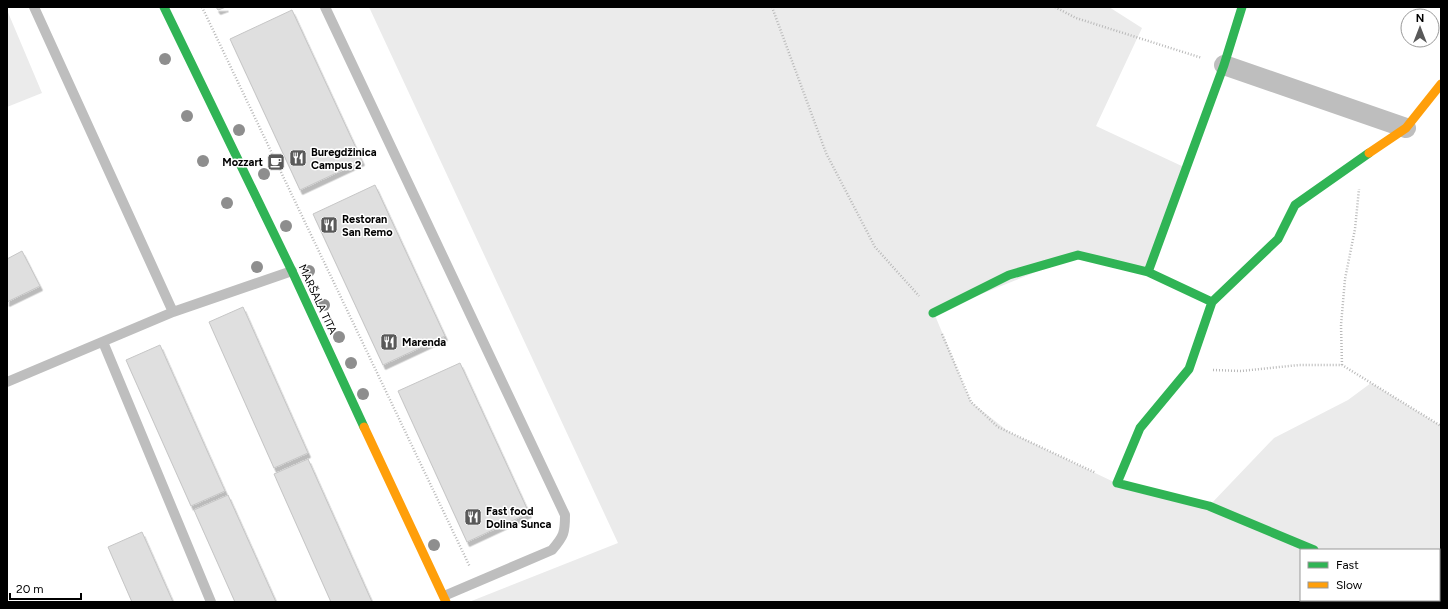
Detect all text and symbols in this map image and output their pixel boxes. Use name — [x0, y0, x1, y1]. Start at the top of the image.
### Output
north arrow — [1400, 8, 1440, 48]
text: N — [1416, 12, 1424, 25]
place label: Buregdžinica Campus 2 — [311, 146, 377, 172]
restaurant icon: Buregdžinica Campus 2 — [288, 148, 308, 168]
cafe icon: Mozzart — [266, 152, 286, 172]
place label: Mozzart — [222, 156, 264, 169]
place label: Restoran San Remo — [342, 213, 393, 239]
restaurant icon: Restoran San Remo — [319, 215, 339, 235]
street label: MARŠALA TITA — [296, 262, 341, 337]
restaurant icon: Marenda — [379, 332, 399, 352]
place label: Marenda — [402, 336, 446, 349]
place label: Fast food Dolina Sunca — [486, 505, 552, 531]
restaurant icon: Fast food Dolina Sunca — [463, 507, 483, 527]
legend — [1300, 549, 1440, 601]
text: Fast — [1336, 558, 1359, 572]
scale bar — [10, 575, 81, 601]
text: Slow — [1336, 578, 1363, 592]
text: 20 m — [16, 582, 44, 596]

